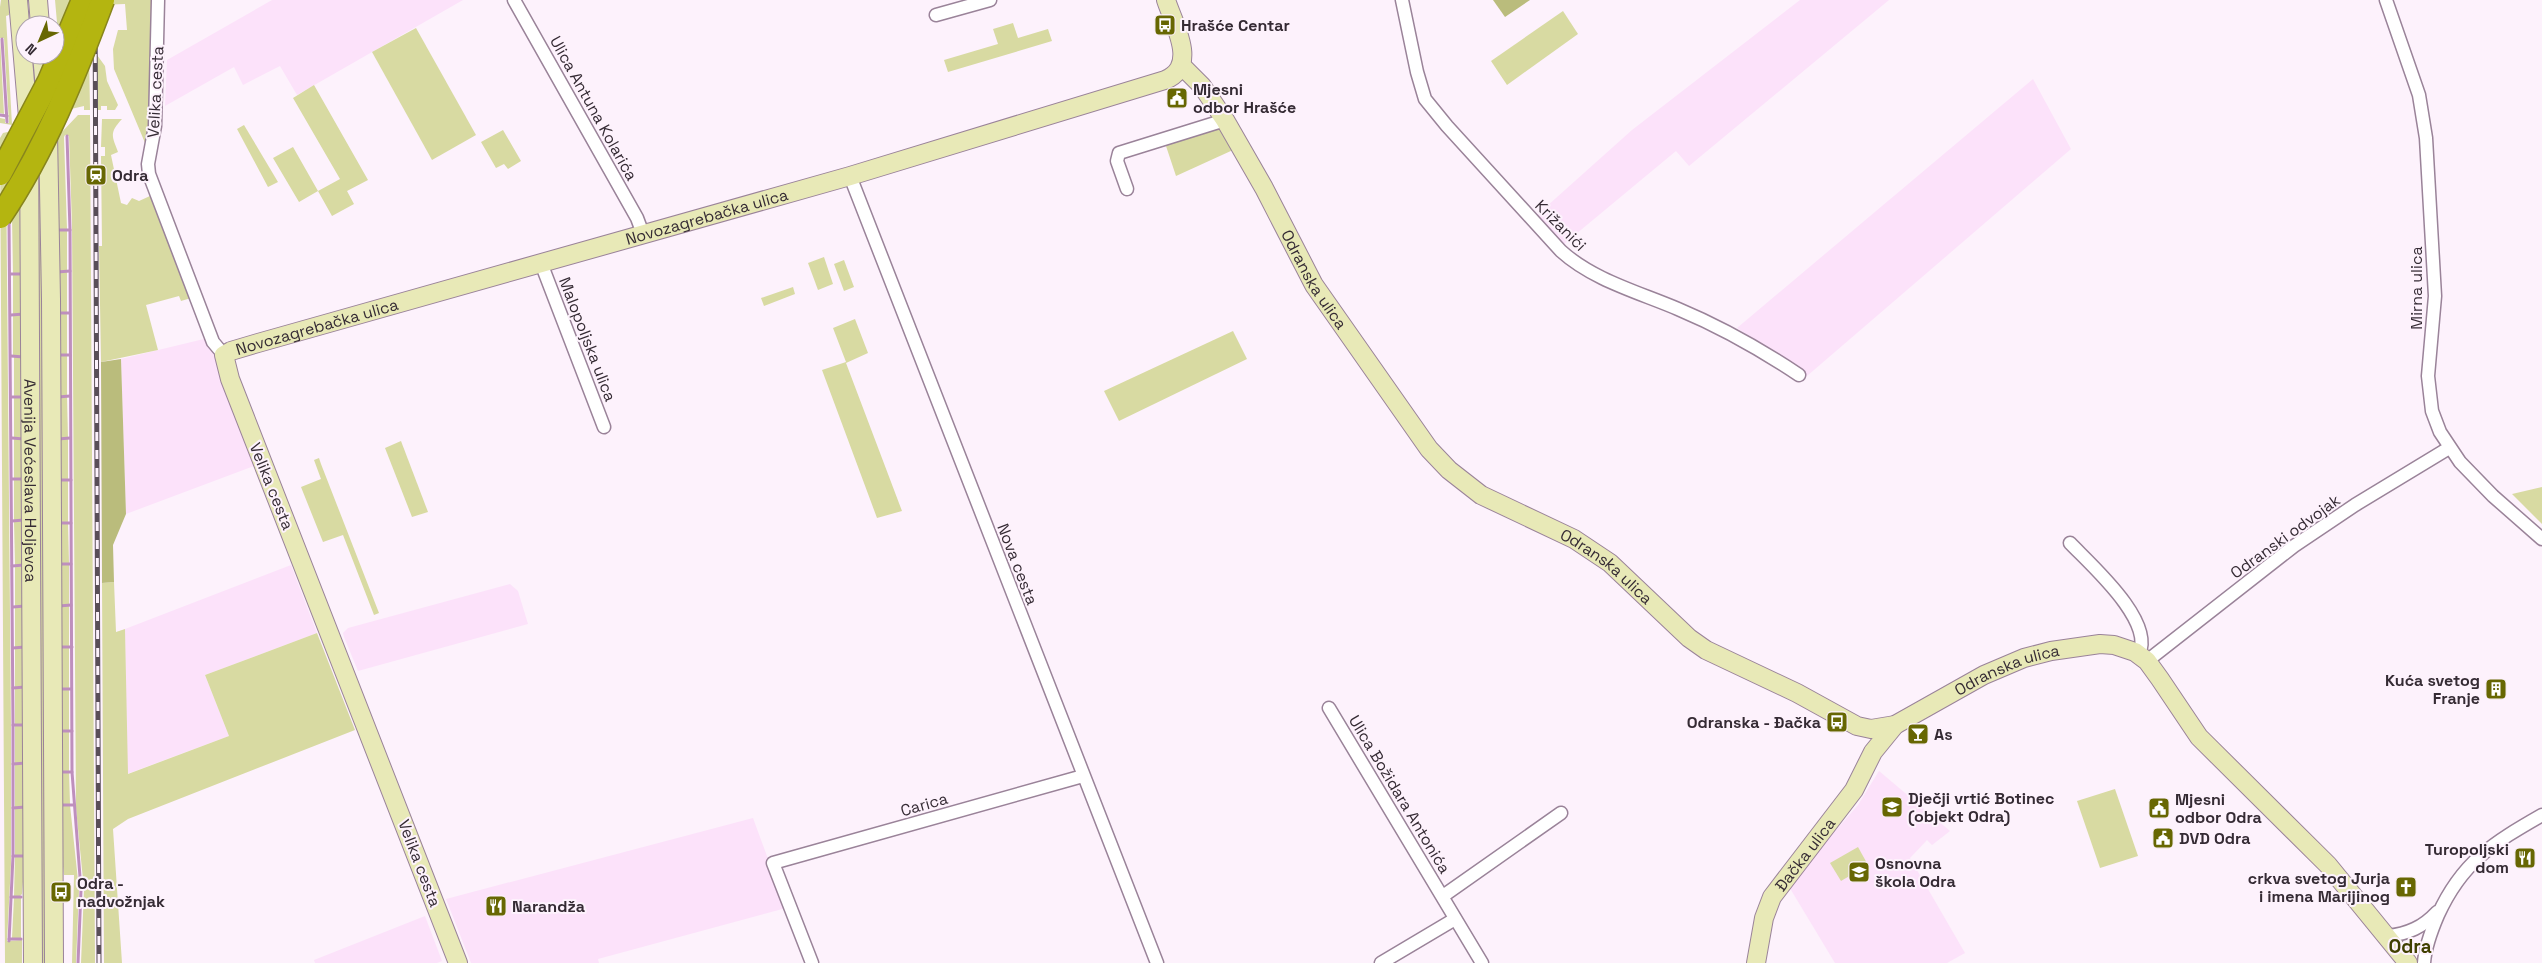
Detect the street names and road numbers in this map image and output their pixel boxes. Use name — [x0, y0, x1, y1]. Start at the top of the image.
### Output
street label: Ulica Antuna Kolarića — [545, 32, 642, 184]
street label: Velika cesta — [143, 45, 168, 139]
street label: Novozagrebačka ulica — [623, 184, 790, 250]
street label: Križanići — [1530, 195, 1591, 256]
street label: Odranska ulica — [1276, 226, 1352, 333]
street label: Mirna ulica — [2406, 246, 2427, 330]
street label: Malopoljska ulica — [554, 274, 621, 404]
street label: Novozagrebačka ulica — [233, 294, 401, 360]
street label: Avenija Većeslava Holjevca — [19, 379, 41, 582]
street label: Velika cesta — [245, 440, 299, 533]
street label: Odranski odvojak — [2226, 489, 2345, 583]
street label: Nova cesta — [992, 520, 1043, 608]
street label: Odranska ulica — [1557, 524, 1657, 609]
street label: Odranska ulica — [1951, 640, 2061, 701]
street label: Ulica Božidara Antonića — [1344, 711, 1455, 877]
street label: Carica — [898, 788, 950, 821]
street label: Đačka ulica — [1770, 814, 1840, 896]
street label: Velika cesta — [393, 816, 446, 910]

